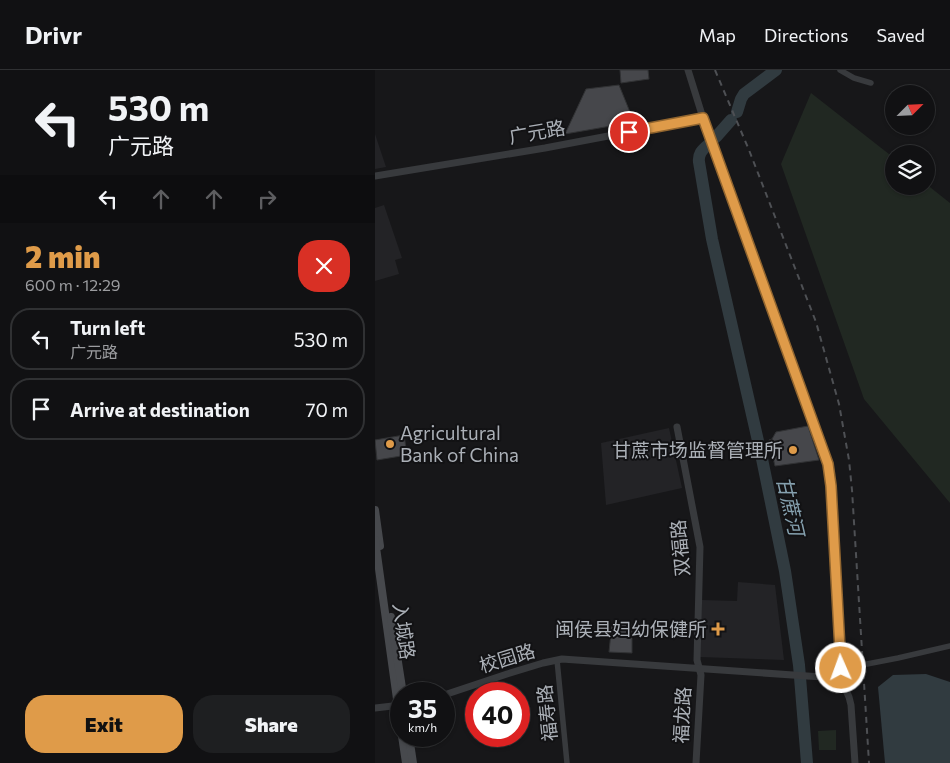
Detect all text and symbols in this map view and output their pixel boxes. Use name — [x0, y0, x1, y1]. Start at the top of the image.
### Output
text: Drivr — [25, 20, 82, 49]
text: Map — [699, 24, 736, 46]
text: Directions — [764, 24, 848, 46]
text: Saved — [876, 24, 925, 46]
text: 530 m — [108, 85, 209, 128]
north arrow — [885, 85, 935, 135]
map controls — [885, 85, 935, 195]
icon: left — [25, 90, 90, 155]
pin — [608, 111, 650, 153]
street label: 广元路 — [507, 115, 567, 148]
icon: arrive — [615, 118, 643, 146]
text: 广元路 — [108, 132, 174, 159]
button: layers — [885, 145, 935, 195]
icon: left — [94, 185, 122, 213]
icon: ahead — [147, 185, 175, 213]
icon: ahead — [200, 185, 228, 213]
icon: right — [253, 185, 281, 213]
text: 2 min — [25, 237, 100, 274]
button: close — [298, 240, 350, 292]
text: 600 m · 12:29 — [25, 275, 121, 294]
text: Turn left — [70, 316, 145, 339]
icon: left — [27, 325, 55, 353]
text: 530 m — [294, 328, 348, 351]
text: 广元路 — [70, 342, 118, 361]
icon: arrive — [27, 395, 55, 423]
text: Arrive at destination — [70, 398, 250, 421]
text: 70 m — [305, 398, 348, 421]
place label: Agricultural Bank of China — [400, 421, 519, 466]
marker: Agricultural Bank of China — [384, 438, 396, 450]
place label: 甘蔗市场监督管理所 — [612, 438, 783, 461]
marker: 甘蔗市场监督管理所 — [787, 444, 799, 456]
water label: 甘蔗河 — [773, 474, 810, 542]
street label: 双福路 — [666, 519, 693, 577]
street label: 入城路 — [389, 601, 420, 661]
place label: 闽侯县妇幼保健所 — [555, 617, 707, 640]
marker: 闽侯县妇幼保健所 — [711, 622, 725, 636]
street label: 校园路 — [476, 638, 537, 677]
position arrow — [814, 641, 866, 693]
speed limit sign: 40 — [465, 682, 530, 747]
street label: 福寿路 — [532, 683, 561, 743]
street label: 福龙路 — [669, 686, 694, 744]
text: 35 — [408, 693, 437, 723]
button: Exit — [25, 695, 183, 753]
button: Share — [193, 695, 350, 753]
text: km/h — [408, 720, 437, 734]

